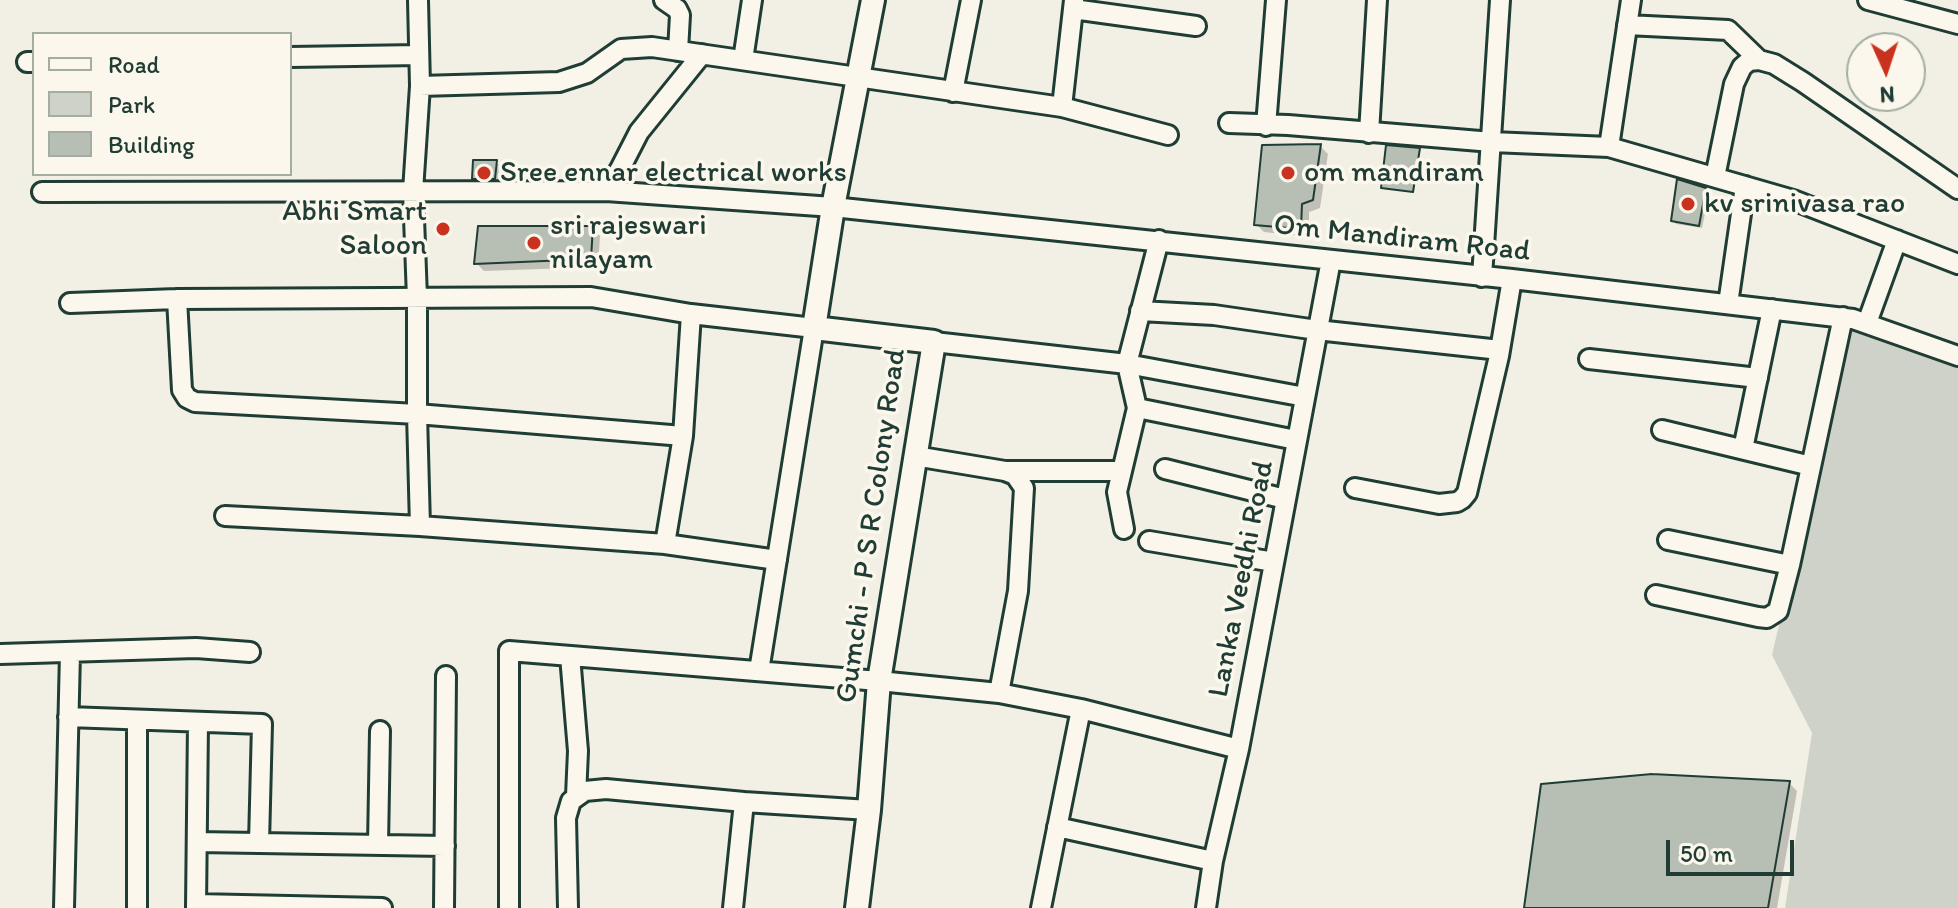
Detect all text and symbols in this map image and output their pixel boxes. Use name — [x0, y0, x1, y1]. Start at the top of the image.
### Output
legend — [32, 32, 292, 176]
north arrow — [1846, 32, 1926, 112]
text: Road — [108, 50, 160, 79]
text: N — [1879, 81, 1895, 108]
text: Park — [108, 90, 155, 119]
text: Building — [108, 130, 195, 159]
place label: Sree ennar electrical works — [500, 155, 847, 191]
place label: om mandiram — [1304, 155, 1484, 191]
marker: Sree ennar electrical works — [475, 164, 493, 182]
marker: om mandiram — [1279, 164, 1297, 182]
place label: kv srinivasa rao — [1704, 186, 1905, 222]
place label: Abhi Smart Saloon — [282, 194, 427, 264]
marker: kv srinivasa rao — [1679, 195, 1697, 213]
place label: sri rajeswari nilayam — [550, 208, 707, 278]
street label: Om Mandiram Road — [1272, 208, 1532, 270]
marker: Abhi Smart Saloon — [434, 220, 452, 238]
marker: sri rajeswari nilayam — [525, 234, 543, 252]
street label: Gumchi - P S R Colony Road — [829, 346, 915, 706]
street label: Lanka Veedhi Road — [1201, 458, 1283, 700]
scale bar — [1670, 824, 1798, 874]
text: 50 m — [1680, 839, 1733, 868]

